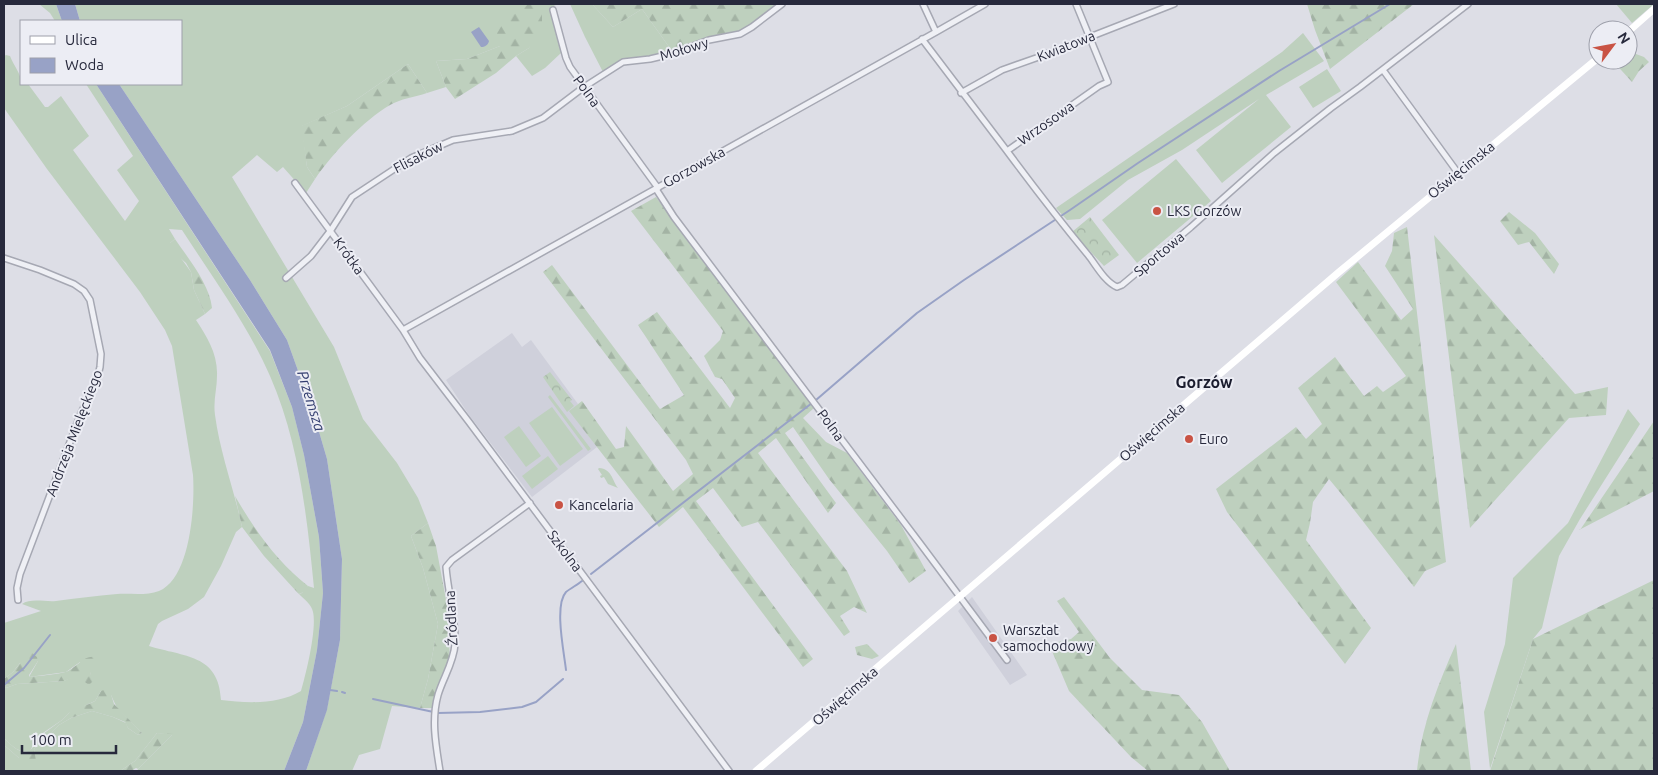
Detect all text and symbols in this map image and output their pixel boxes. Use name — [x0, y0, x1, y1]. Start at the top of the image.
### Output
legend — [20, 20, 182, 85]
north arrow — [1588, 20, 1638, 70]
street label: Kwiatowa — [1035, 27, 1097, 65]
text: N — [1614, 29, 1634, 47]
text: Ulica — [65, 31, 97, 48]
street label: Mołowy — [658, 34, 711, 64]
text: Woda — [65, 56, 104, 73]
street label: Polna — [570, 72, 604, 110]
street label: Wrzosowa — [1015, 98, 1077, 148]
street label: Flisaków — [391, 138, 446, 176]
street label: Oświęcimska — [1424, 138, 1498, 202]
street label: Gorzowska — [660, 143, 728, 191]
place label: LKS Gorzów — [1167, 203, 1241, 219]
marker: LKS Gorzów — [1151, 205, 1163, 217]
street label: Sportowa — [1131, 228, 1187, 280]
street label: Krótka — [330, 234, 368, 278]
street label: Andrzeja Mielęckiego — [43, 368, 105, 498]
water label: Przemsza — [294, 369, 329, 433]
district label: Gorzów — [1175, 373, 1233, 391]
street label: Oświęcimska — [1116, 399, 1188, 465]
street label: Polna — [814, 406, 848, 444]
place label: Euro — [1199, 431, 1228, 447]
marker: Euro — [1183, 433, 1195, 445]
place label: Kancelaria — [569, 497, 634, 513]
marker: Kancelaria — [553, 499, 565, 511]
street label: Szkolna — [544, 527, 586, 575]
street label: Źródlana — [441, 590, 460, 646]
place label: Warsztat samochodowy — [1003, 622, 1094, 654]
marker: Warsztat samochodowy — [987, 632, 999, 644]
street label: Oświęcimska — [809, 663, 881, 729]
scale bar — [22, 722, 116, 754]
text: 100 m — [30, 731, 72, 748]

